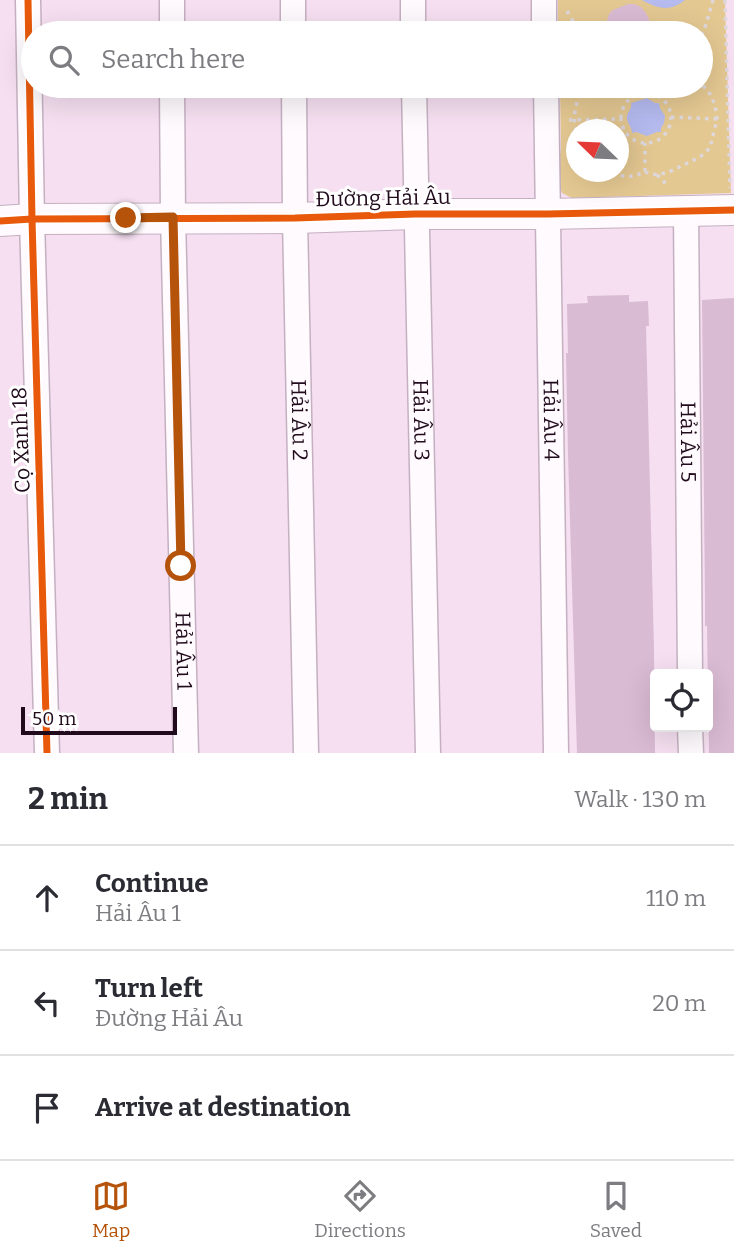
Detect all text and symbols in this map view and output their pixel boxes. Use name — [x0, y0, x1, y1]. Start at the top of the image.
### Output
search box — [21, 21, 713, 98]
icon: search — [45, 41, 83, 79]
text: Search here — [101, 44, 245, 75]
north arrow — [566, 119, 629, 182]
street label: Đường Hải Âu — [315, 184, 451, 212]
route end — [110, 202, 141, 233]
street label: Hải Âu 2 — [285, 379, 313, 461]
street label: Hải Âu 3 — [407, 379, 435, 461]
street label: Hải Âu 4 — [537, 379, 565, 461]
street label: Cọ Xanh 18 — [6, 386, 36, 494]
street label: Hải Âu 5 — [675, 401, 701, 483]
route start — [165, 550, 196, 581]
street label: Hải Âu 1 — [170, 611, 197, 691]
map controls — [650, 669, 713, 732]
button: locate — [650, 669, 713, 732]
scale bar — [21, 704, 177, 736]
text: 50 m — [32, 707, 76, 730]
text: 2 min — [28, 781, 108, 817]
text: Walk · 130 m — [574, 785, 706, 813]
text: Continue — [95, 868, 209, 899]
icon: ahead — [28, 879, 66, 917]
text: 110 m — [646, 884, 706, 912]
text: Hải Âu 1 — [95, 899, 181, 927]
text: Turn left — [95, 973, 203, 1004]
icon: left — [28, 984, 66, 1022]
text: 20 m — [652, 989, 706, 1017]
text: Đường Hải Âu — [95, 1004, 243, 1032]
icon: arrive — [28, 1089, 66, 1127]
text: Arrive at destination — [95, 1092, 350, 1123]
tab: Map — [92, 1177, 130, 1242]
tab: Directions — [314, 1177, 406, 1242]
tab: Saved — [590, 1177, 642, 1242]

